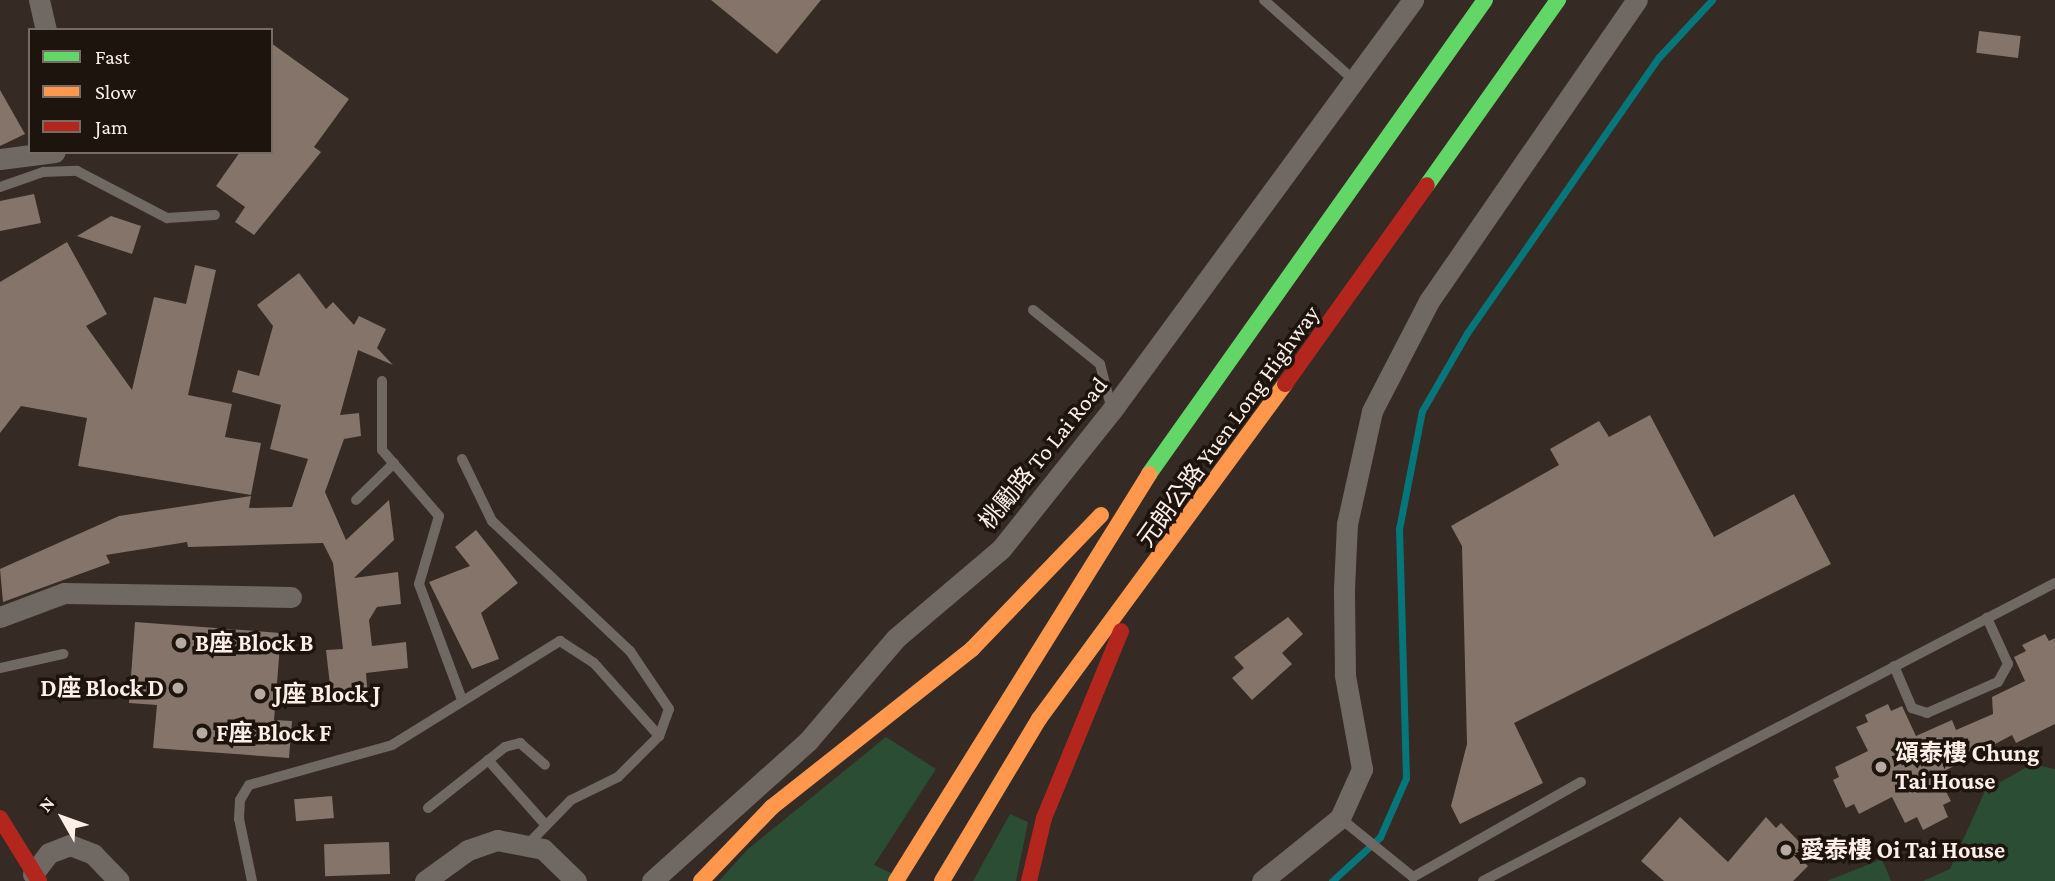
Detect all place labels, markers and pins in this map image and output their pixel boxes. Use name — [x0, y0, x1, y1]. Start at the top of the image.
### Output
place label: B座 Block B — [195, 629, 314, 657]
marker: B座 Block B — [173, 635, 189, 651]
place label: D座 Block D — [40, 674, 164, 702]
marker: D座 Block D — [170, 680, 186, 696]
place label: J座 Block J — [274, 680, 381, 708]
marker: J座 Block J — [252, 686, 268, 702]
place label: F座 Block F — [216, 719, 332, 747]
marker: F座 Block F — [194, 725, 210, 741]
place label: 頌泰樓 Chung Tai House — [1895, 739, 2040, 795]
marker: 頌泰樓 Chung Tai House — [1873, 759, 1889, 775]
place label: 愛泰樓 Oi Tai House — [1800, 836, 2005, 864]
marker: 愛泰樓 Oi Tai House — [1778, 842, 1794, 858]

